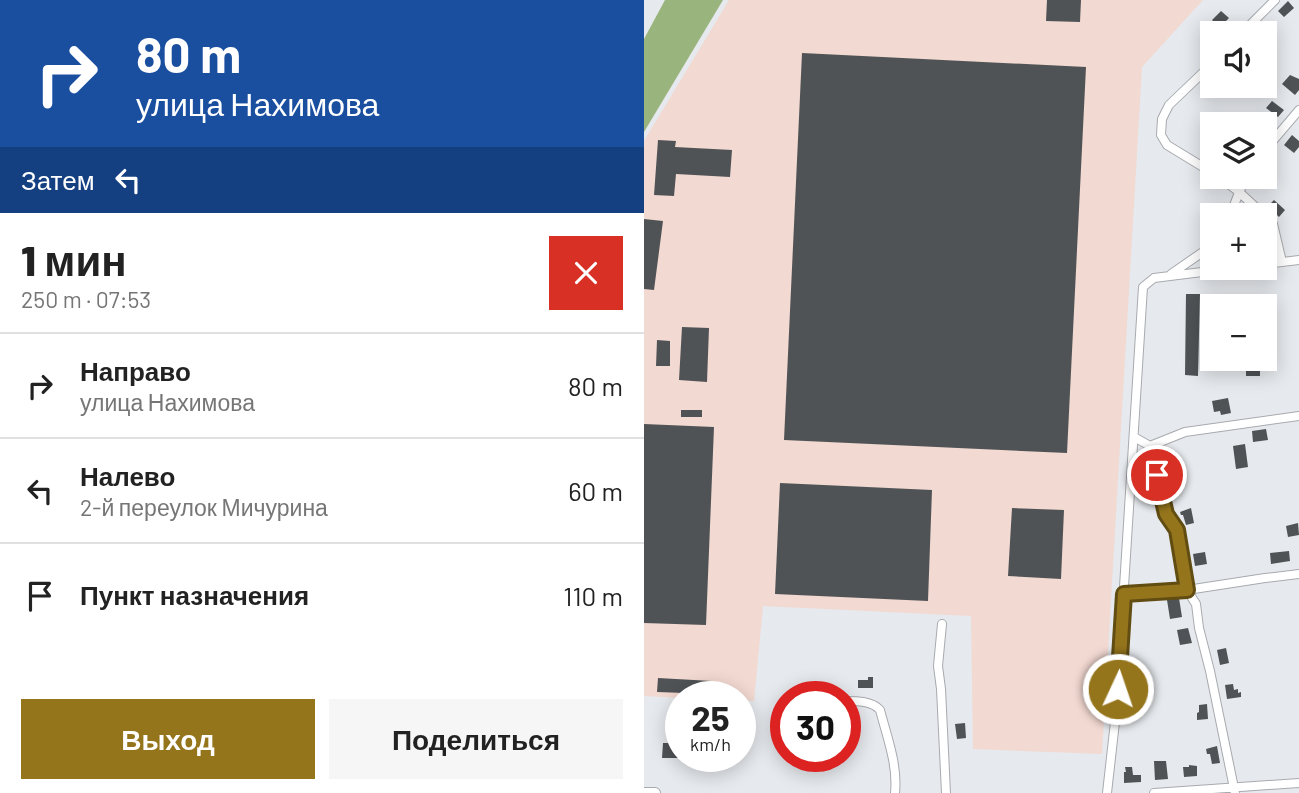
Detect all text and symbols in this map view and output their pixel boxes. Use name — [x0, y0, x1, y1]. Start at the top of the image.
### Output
map controls — [1200, 21, 1277, 371]
button: sound — [1200, 21, 1277, 98]
text: 80 m — [136, 24, 241, 83]
icon: right — [21, 28, 112, 119]
text: улица Нахимова — [136, 84, 379, 122]
button: layers — [1200, 112, 1277, 189]
icon: left — [109, 161, 147, 199]
text: Затем — [21, 164, 95, 195]
button: + — [1200, 203, 1277, 280]
text: 1 мин — [21, 234, 127, 284]
button: close — [549, 236, 623, 310]
text: 250 m · 07:53 — [21, 285, 151, 313]
button: − — [1200, 294, 1277, 371]
text: Направо — [80, 355, 191, 386]
icon: right — [21, 367, 59, 405]
text: 80 m — [568, 370, 623, 401]
text: улица Нахимова — [80, 388, 255, 416]
pin — [1127, 445, 1187, 505]
icon: arrive — [1138, 456, 1176, 494]
text: Налево — [80, 460, 175, 491]
icon: left — [21, 472, 59, 510]
text: 60 m — [568, 475, 623, 506]
text: 2-й переулок Мичурина — [80, 493, 328, 521]
icon: arrive — [21, 577, 59, 615]
text: Пункт назначения — [80, 579, 309, 610]
text: 110 m — [563, 580, 623, 611]
position arrow — [1081, 652, 1155, 726]
speed limit sign: 30 — [770, 681, 861, 772]
text: 25 — [691, 696, 730, 738]
button: Выход — [21, 699, 315, 779]
button: Поделиться — [329, 699, 623, 779]
text: km/h — [690, 733, 731, 755]

